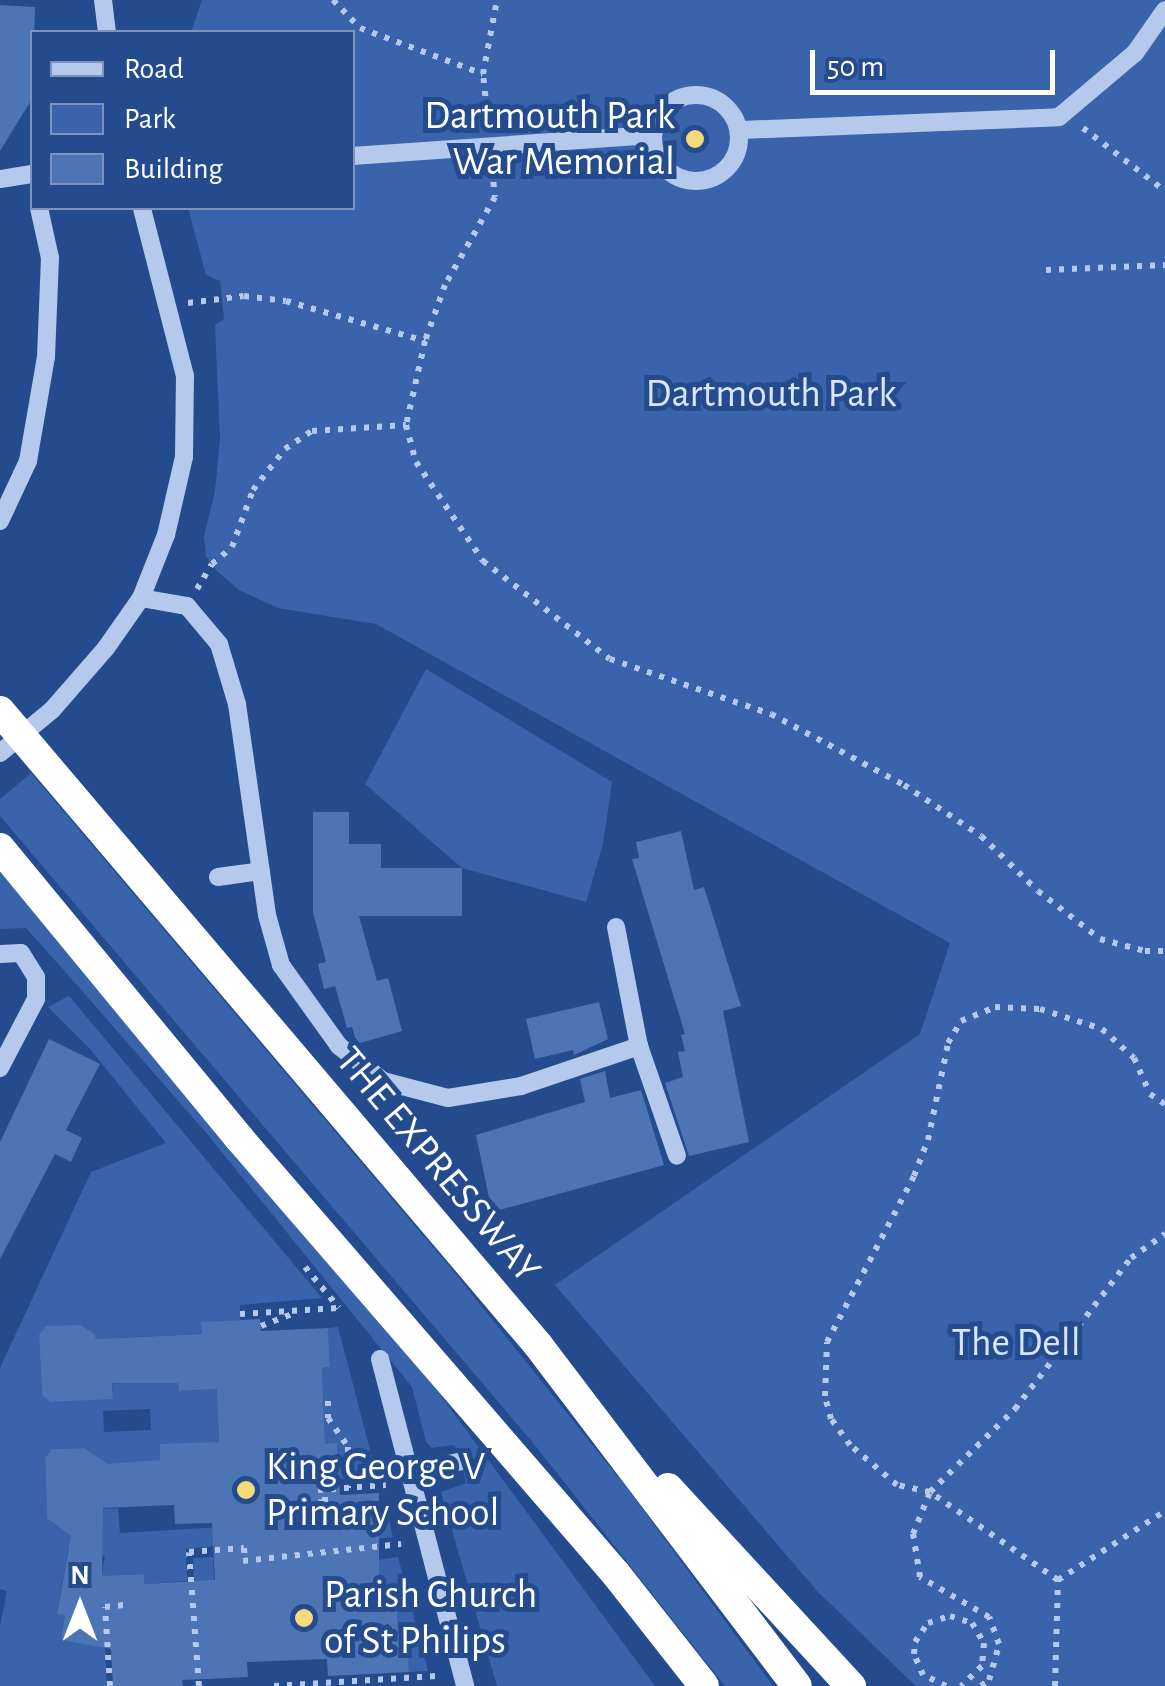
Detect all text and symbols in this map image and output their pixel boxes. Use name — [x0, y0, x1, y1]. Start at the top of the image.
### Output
legend — [30, 30, 355, 210]
scale bar — [815, 30, 1060, 92]
text: 50 m — [827, 52, 884, 82]
text: Road — [124, 54, 184, 84]
place label: Dartmouth Park War Memorial — [424, 92, 675, 186]
text: Park — [124, 104, 176, 134]
marker: Dartmouth Park War Memorial — [684, 128, 706, 150]
text: Building — [124, 154, 223, 184]
park label: Dartmouth Park — [646, 370, 896, 418]
street label: THE EXPRESSWAY — [325, 1037, 551, 1293]
park label: The Dell — [951, 1319, 1081, 1367]
place label: King George V Primary School — [266, 1443, 499, 1537]
marker: King George V Primary School — [235, 1479, 257, 1501]
north arrow — [30, 1556, 130, 1656]
text: N — [70, 1562, 90, 1590]
place label: Parish Church of St Philips — [324, 1571, 537, 1665]
marker: Parish Church of St Philips — [293, 1607, 315, 1629]

